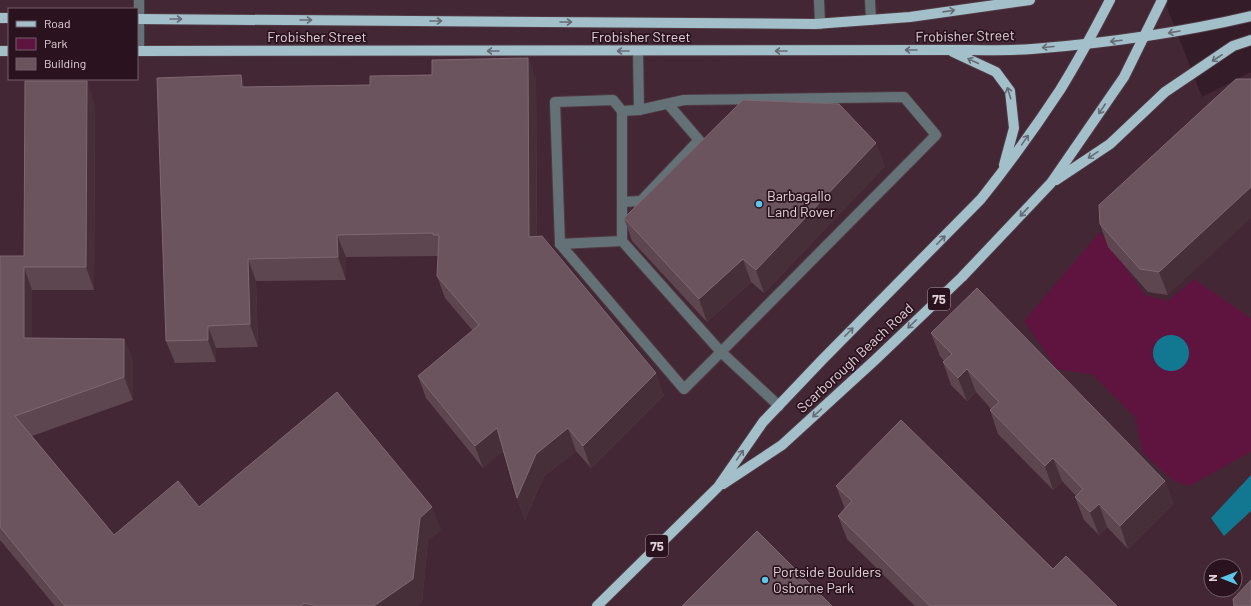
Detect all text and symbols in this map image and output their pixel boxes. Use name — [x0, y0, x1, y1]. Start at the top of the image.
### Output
one-way arrow — [942, 7, 955, 15]
legend — [8, 8, 138, 80]
one-way arrow — [169, 15, 182, 23]
text: Road — [44, 16, 71, 30]
one-way arrow — [299, 16, 312, 24]
one-way arrow — [429, 17, 442, 25]
one-way arrow — [559, 18, 572, 26]
street label: Frobisher Street — [915, 26, 1015, 45]
street label: Frobisher Street — [267, 28, 367, 45]
street label: Frobisher Street — [591, 28, 691, 45]
one-way arrow — [1167, 28, 1180, 36]
text: Park — [44, 36, 68, 50]
one-way arrow — [1110, 37, 1123, 44]
one-way arrow — [1042, 44, 1055, 51]
one-way arrow — [905, 46, 918, 54]
one-way arrow — [487, 47, 500, 55]
one-way arrow — [617, 47, 630, 55]
one-way arrow — [775, 47, 788, 55]
one-way arrow — [1211, 53, 1222, 62]
text: Building — [44, 56, 86, 70]
one-way arrow — [967, 57, 979, 64]
one-way arrow — [1005, 87, 1012, 100]
one-way arrow — [1098, 103, 1106, 114]
one-way arrow — [1021, 135, 1029, 146]
one-way arrow — [1088, 151, 1099, 159]
place label: Barbagallo Land Rover — [767, 187, 835, 220]
marker: Barbagallo Land Rover — [754, 199, 764, 209]
one-way arrow — [1019, 207, 1029, 217]
one-way arrow — [936, 235, 945, 245]
road number: 75 — [928, 288, 950, 310]
street label: Scarborough Beach Road — [793, 299, 916, 416]
one-way arrow — [907, 320, 918, 329]
one-way arrow — [844, 327, 854, 337]
one-way arrow — [812, 408, 822, 417]
one-way arrow — [736, 450, 744, 461]
road number: 75 — [646, 535, 668, 557]
north arrow — [1203, 558, 1243, 598]
place label: Portside Boulders Osborne Park — [773, 563, 882, 596]
text: N — [1206, 574, 1219, 582]
marker: Portside Boulders Osborne Park — [760, 575, 770, 585]

